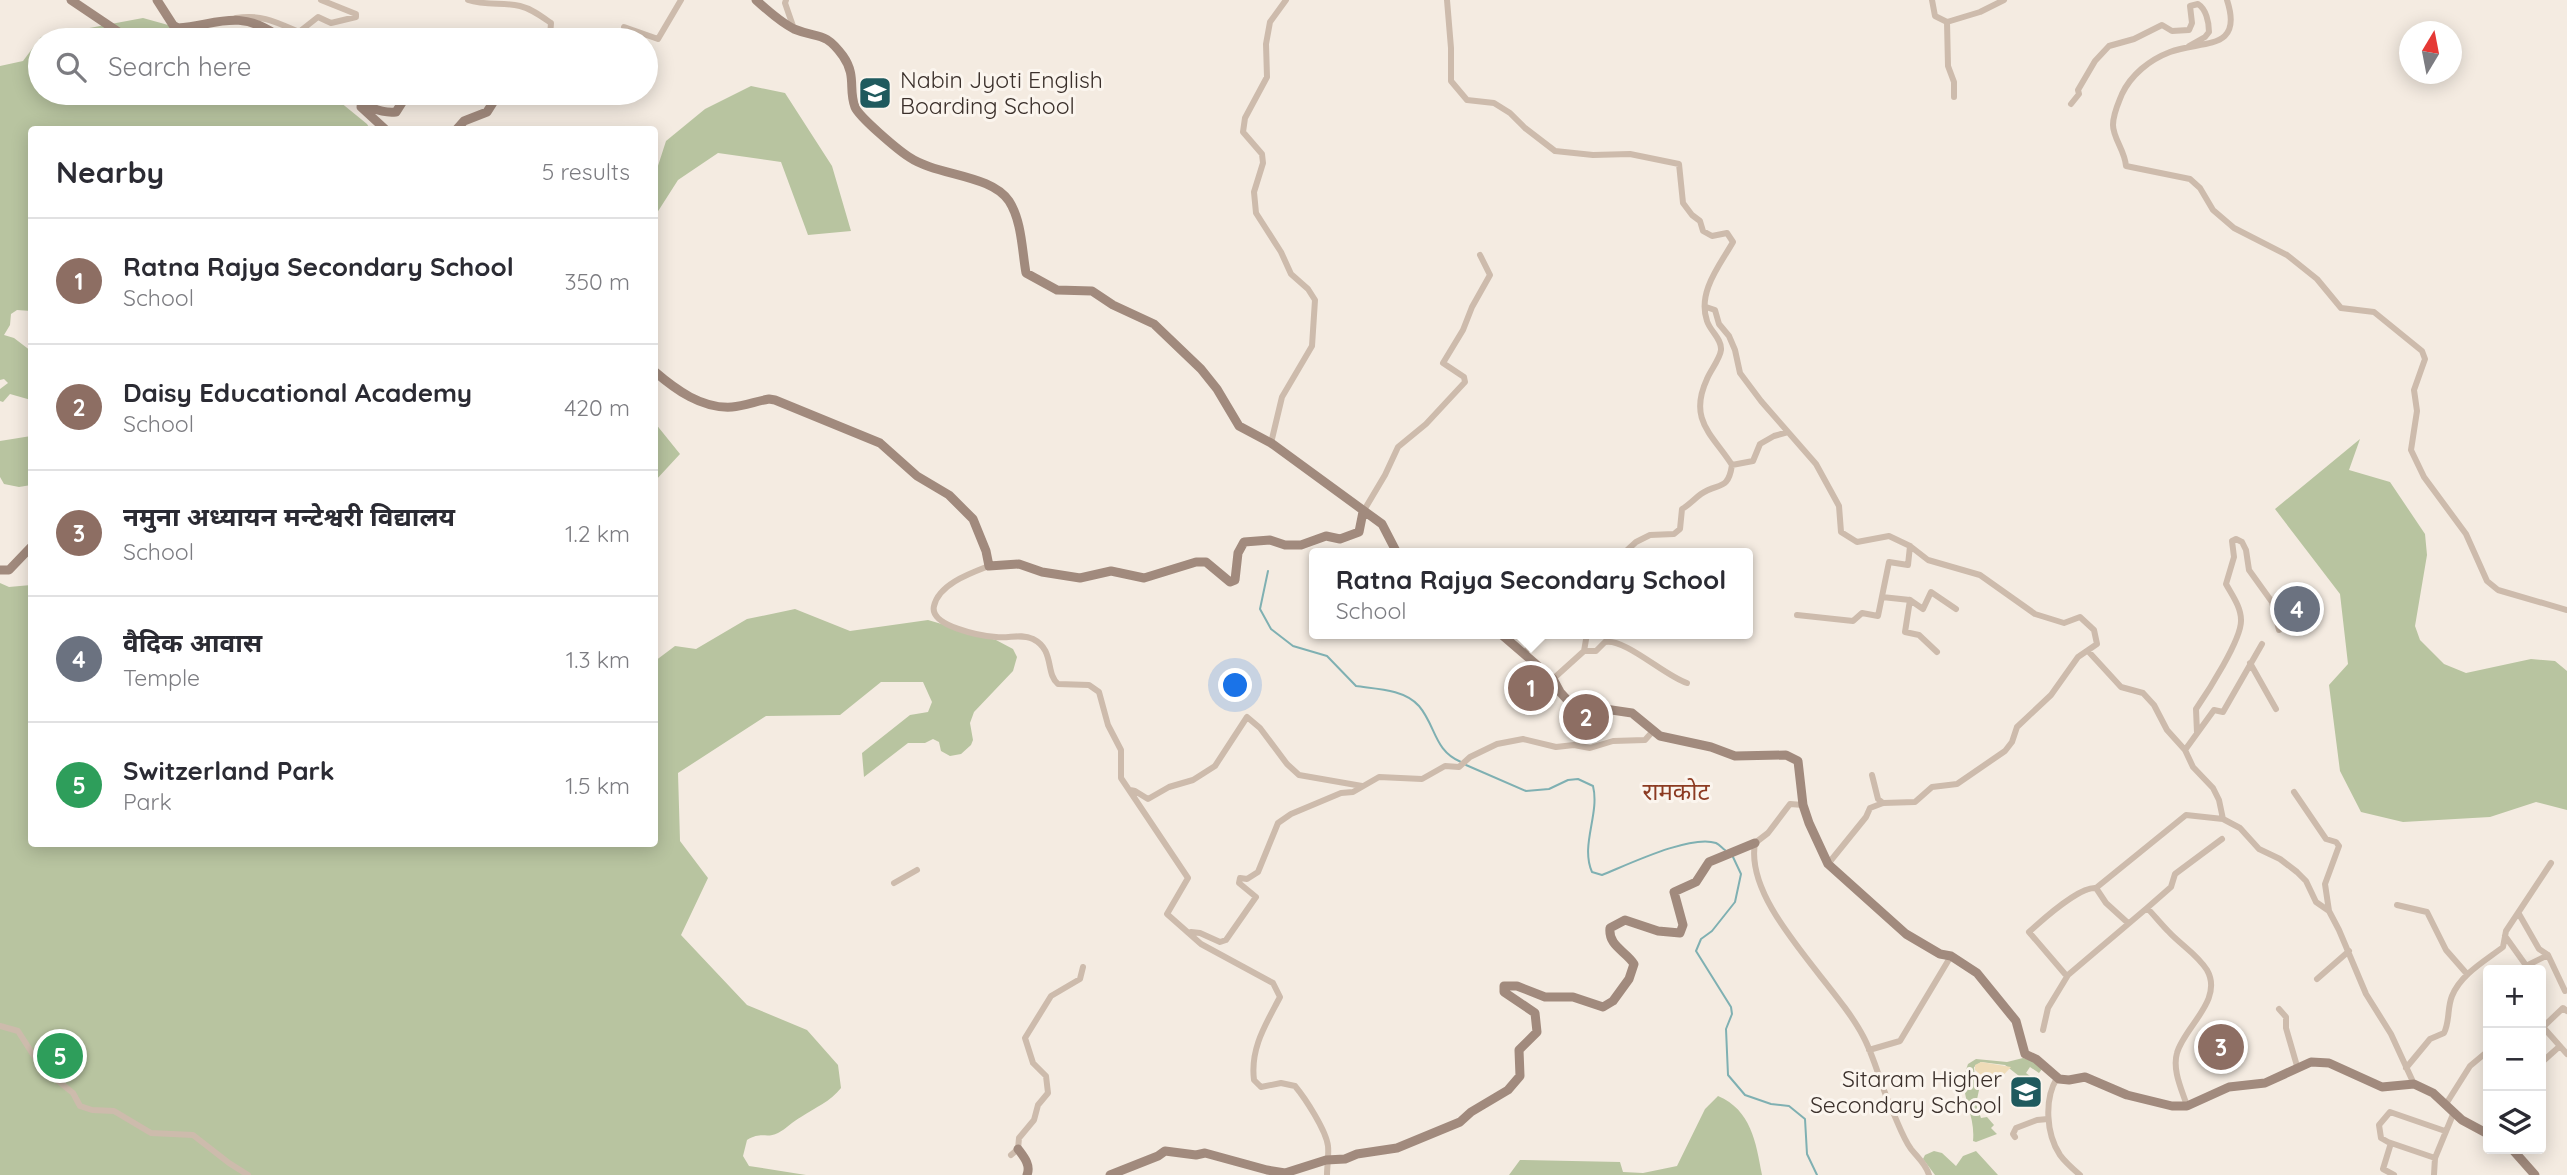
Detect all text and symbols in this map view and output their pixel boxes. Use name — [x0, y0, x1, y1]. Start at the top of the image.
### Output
north arrow — [2399, 21, 2462, 84]
search box — [28, 28, 658, 105]
icon: search — [52, 48, 90, 86]
text: Search here — [108, 50, 252, 83]
place label: Nabin Jyoti English Boarding School — [900, 65, 1103, 120]
school or university icon: Nabin Jyoti English Boarding School — [856, 74, 894, 112]
text: Nearby — [56, 153, 164, 191]
text: 5 results — [542, 157, 630, 186]
text: Ratna Rajya Secondary School — [123, 250, 514, 283]
text: 1 — [75, 267, 83, 296]
text: 350 m — [564, 267, 630, 296]
text: School — [123, 283, 194, 312]
text: Daisy Educational Academy — [123, 376, 472, 409]
text: 2 — [72, 393, 86, 422]
text: 420 m — [564, 393, 630, 422]
text: School — [123, 409, 194, 438]
text: नमुना अध्यायन मन्टेश्वरी विद्यालय — [123, 500, 455, 533]
text: 3 — [73, 519, 85, 548]
text: 1.2 km — [565, 519, 630, 548]
text: School — [123, 537, 194, 566]
popup — [1309, 548, 1753, 639]
text: Ratna Rajya Secondary School — [1336, 563, 1726, 596]
pin: 4 — [2274, 583, 2320, 635]
text: School — [1336, 596, 1407, 625]
text: वैदिक आवास — [123, 626, 262, 659]
text: 4 — [72, 645, 86, 674]
text: 1.3 km — [566, 645, 630, 674]
pin: 1 — [1508, 662, 1554, 714]
text: Temple — [123, 663, 200, 692]
your location — [1218, 668, 1252, 702]
pin: 2 — [1563, 691, 1609, 743]
text: Switzerland Park — [123, 754, 335, 787]
text: 5 — [72, 771, 86, 800]
text: 1.5 km — [565, 771, 630, 800]
district label: रामकोट — [1642, 776, 1710, 806]
text: Park — [123, 787, 172, 816]
map controls — [2483, 965, 2546, 1154]
button: + — [2483, 965, 2546, 1028]
pin: 3 — [2198, 1021, 2244, 1073]
button: − — [2483, 1028, 2546, 1091]
pin: 5 — [37, 1030, 83, 1082]
place label: Sitaram Higher Secondary School — [1810, 1064, 2002, 1119]
school or university icon: Sitaram Higher Secondary School — [2007, 1073, 2045, 1111]
button: layers — [2483, 1091, 2546, 1154]

